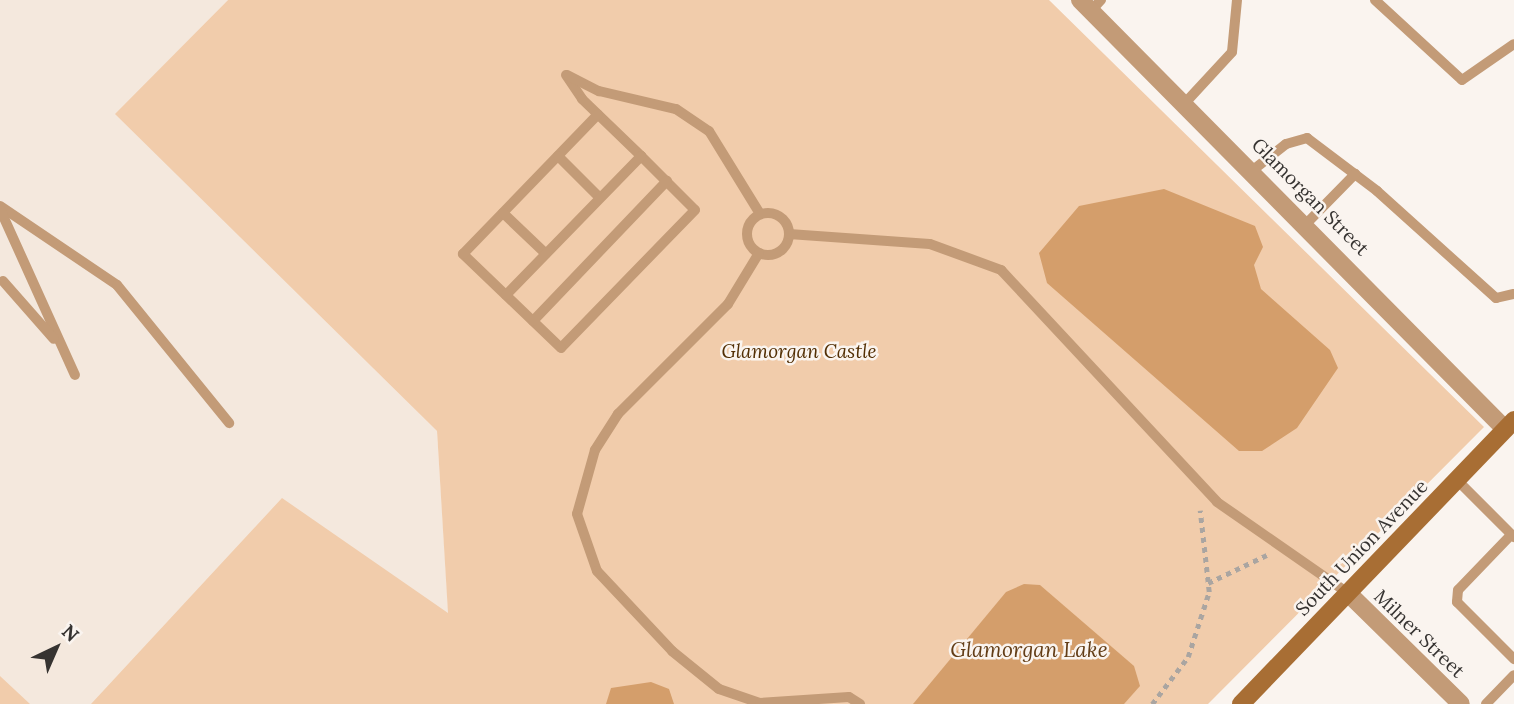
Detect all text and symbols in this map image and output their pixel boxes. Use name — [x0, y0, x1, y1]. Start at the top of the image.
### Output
street label: Glamorgan Street — [1247, 134, 1373, 260]
park label: Glamorgan Castle — [721, 341, 877, 363]
street label: South Union Avenue — [1291, 475, 1433, 621]
street label: Milner Street — [1369, 585, 1469, 683]
north arrow — [21, 613, 91, 683]
text: N — [57, 619, 84, 647]
water label: Glamorgan Lake — [950, 637, 1108, 663]

